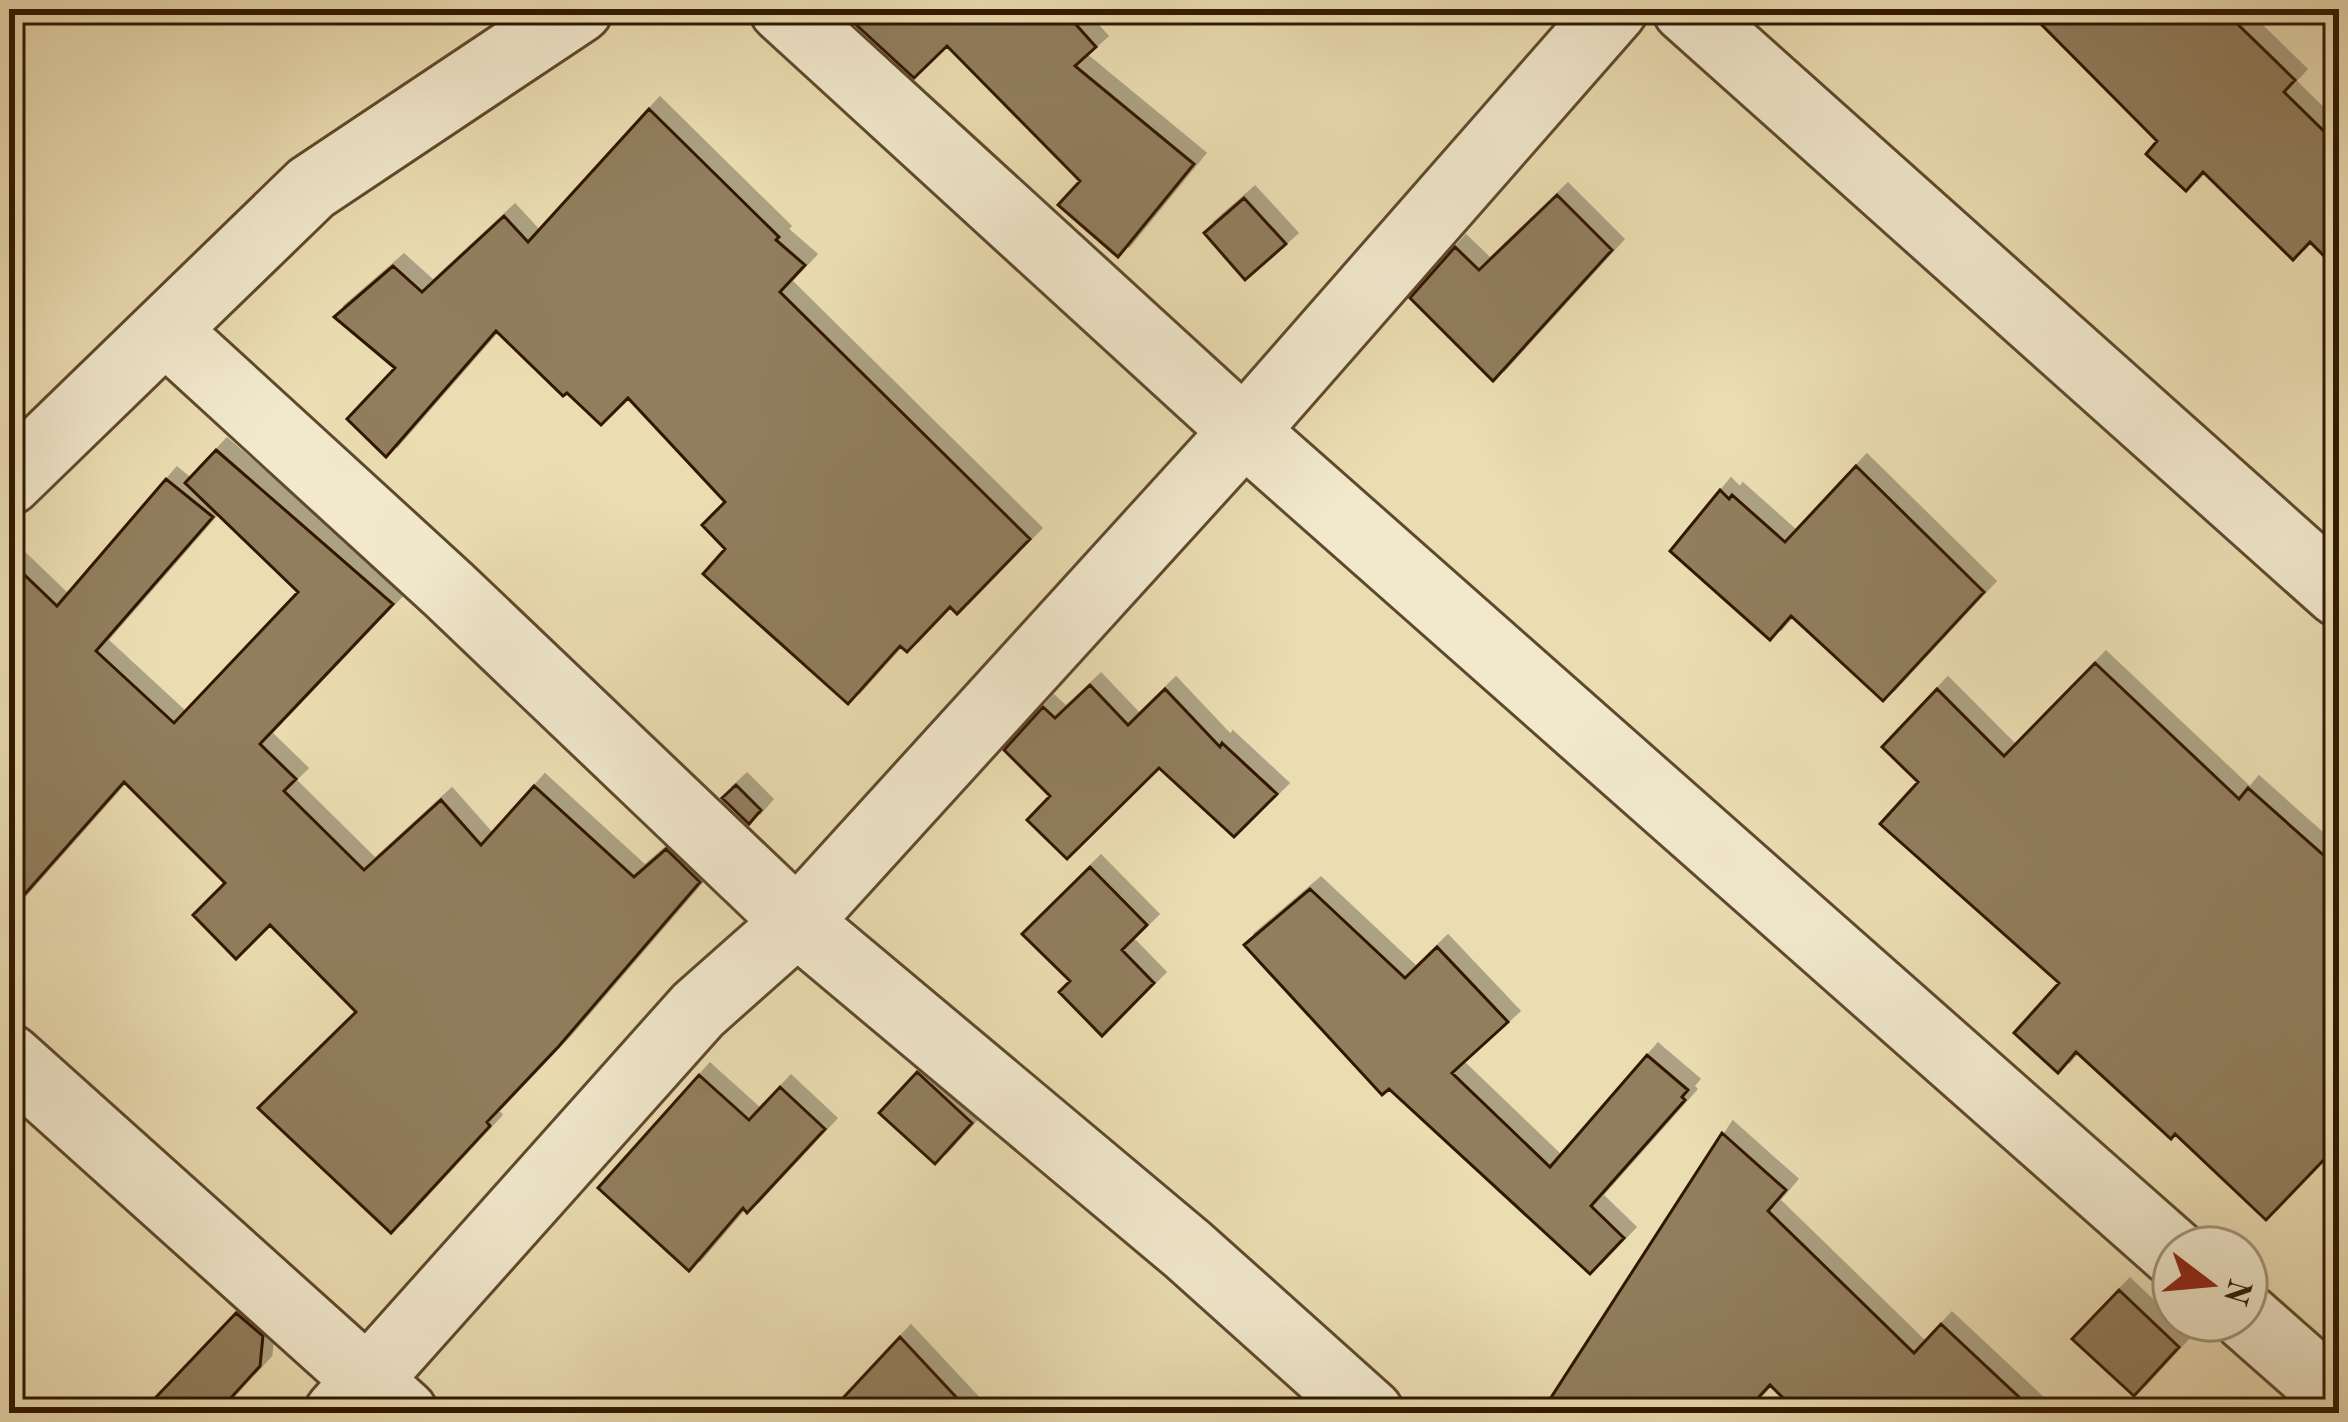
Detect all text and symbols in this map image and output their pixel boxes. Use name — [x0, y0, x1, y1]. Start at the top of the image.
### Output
north arrow — [2150, 1224, 2270, 1344]
text: N — [2216, 1275, 2255, 1308]

